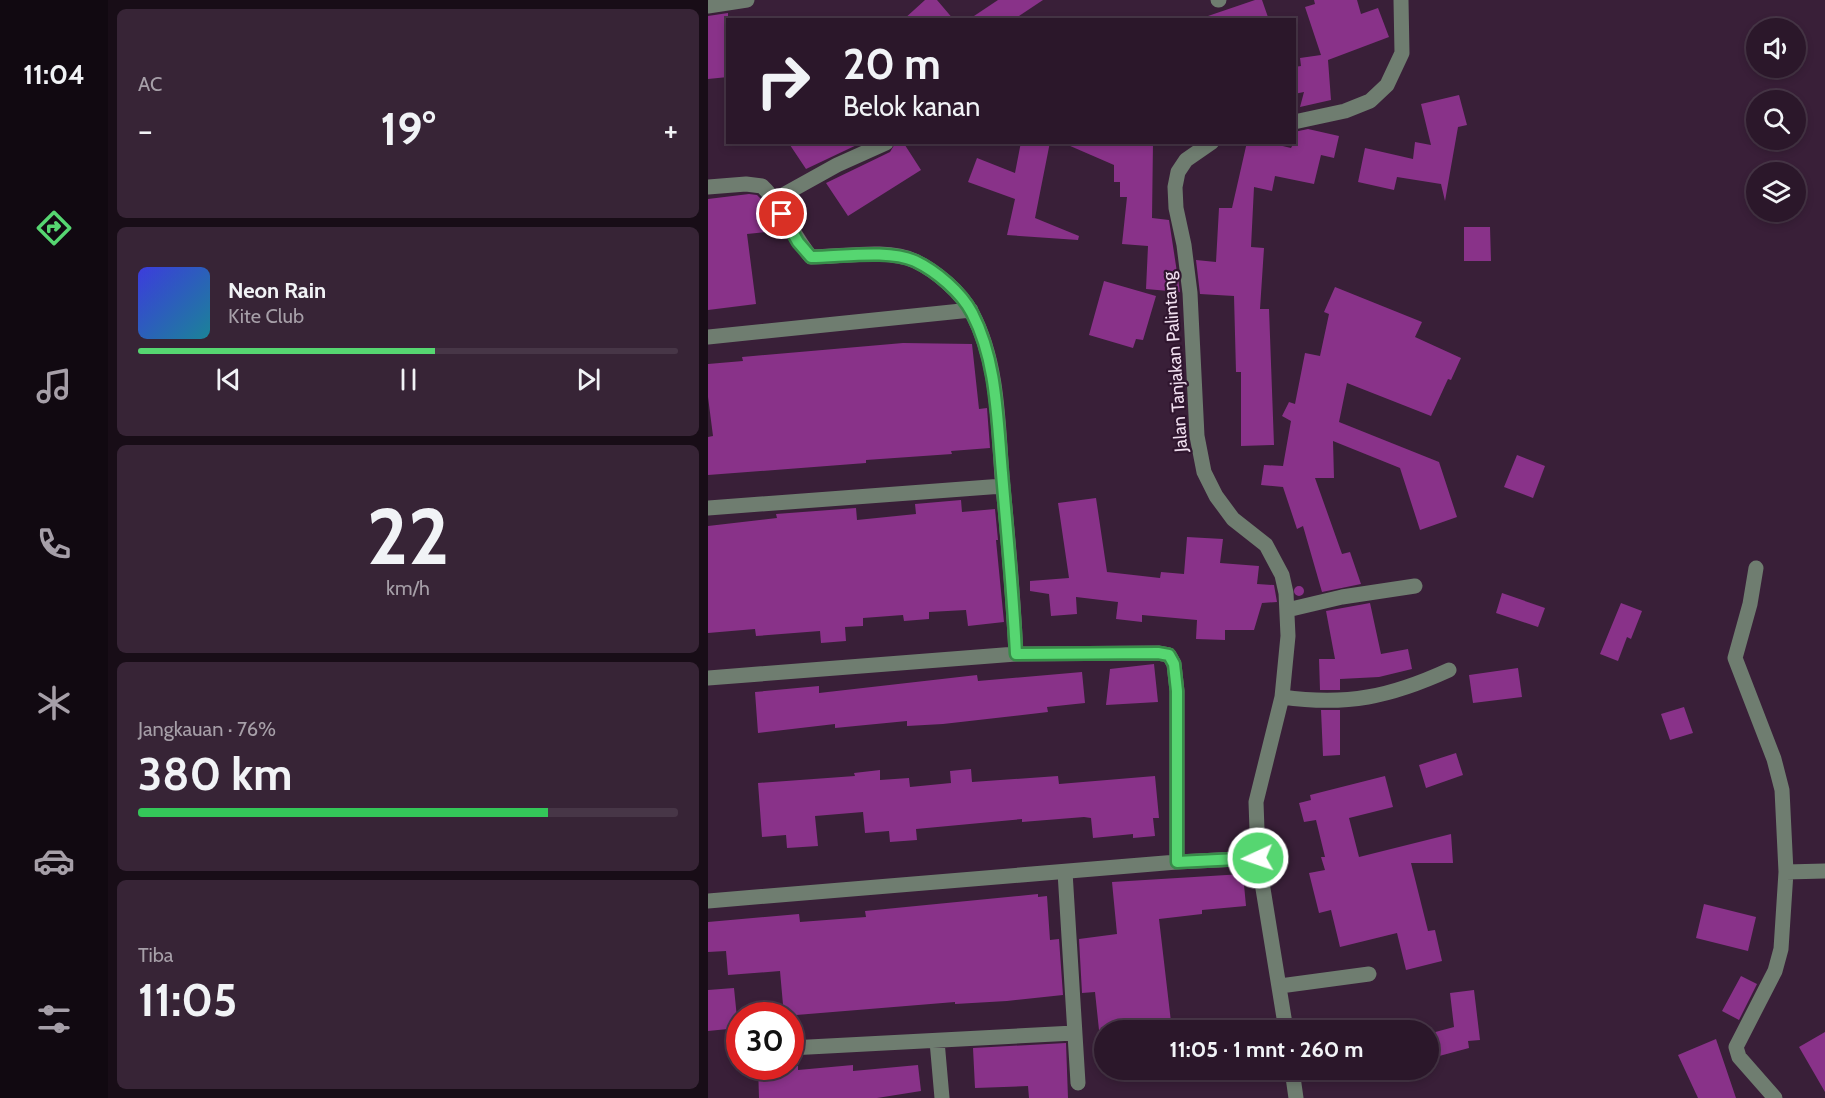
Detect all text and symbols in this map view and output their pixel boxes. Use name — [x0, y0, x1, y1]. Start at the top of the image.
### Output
map controls — [1746, 18, 1806, 222]
button: sound — [1746, 18, 1806, 78]
text: 20 m — [843, 38, 941, 90]
icon: right — [744, 42, 822, 120]
text: 11:04 — [23, 58, 85, 91]
text: AC — [138, 72, 162, 96]
text: Belok kanan — [843, 90, 980, 123]
button: search — [1746, 90, 1806, 150]
text: 19° — [381, 102, 435, 156]
text: − — [138, 110, 153, 150]
text: + — [663, 110, 678, 150]
button: layers — [1746, 162, 1806, 222]
pin — [756, 188, 807, 239]
icon: arrive — [765, 197, 798, 230]
icon: directions — [33, 207, 75, 249]
street label: Jalan Tanjakan Palintang — [1158, 270, 1192, 454]
text: Neon Rain — [228, 277, 326, 304]
text: Kite Club — [228, 304, 304, 328]
icon: previous — [212, 363, 245, 396]
icon: pause — [392, 363, 425, 396]
icon: next — [572, 363, 605, 396]
icon: music — [33, 365, 75, 407]
text: 22 — [367, 489, 449, 584]
icon: phone — [33, 523, 75, 565]
text: km/h — [386, 576, 430, 600]
icon: climate — [33, 682, 75, 724]
text: Jangkauan · 76% — [138, 717, 276, 741]
text: 380 km — [138, 747, 292, 801]
position arrow — [1226, 826, 1290, 890]
icon: car — [33, 840, 75, 882]
text: Tiba — [138, 943, 173, 967]
text: 11:05 — [138, 973, 237, 1027]
icon: filters — [33, 998, 75, 1040]
speed limit sign: 30 — [726, 1002, 804, 1080]
text: 11:05 · 1 mnt · 260 m — [1170, 1036, 1363, 1063]

